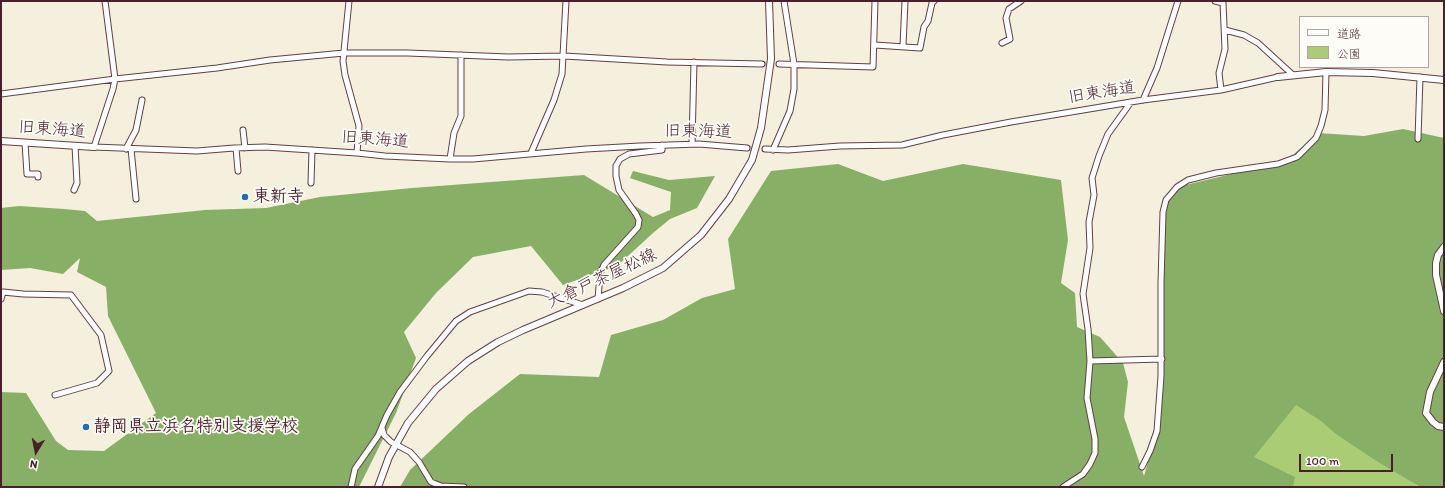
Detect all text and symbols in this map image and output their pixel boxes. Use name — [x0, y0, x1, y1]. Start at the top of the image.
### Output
legend — [1299, 16, 1429, 68]
text: 道路 — [1337, 27, 1361, 41]
text: 公園 — [1337, 47, 1361, 61]
street label: 旧東海道 — [1067, 78, 1137, 108]
street label: 旧東海道 — [17, 117, 87, 143]
street label: 旧東海道 — [664, 121, 732, 143]
street label: 旧東海道 — [340, 127, 410, 153]
place label: 東新寺 — [253, 187, 304, 207]
marker: 東新寺 — [240, 192, 250, 202]
street label: 大倉戸茶屋松線 — [544, 245, 660, 313]
place label: 静岡県立浜名特別支援学校 — [94, 417, 298, 437]
marker: 静岡県立浜名特別支援学校 — [81, 422, 91, 432]
north arrow — [16, 432, 56, 472]
scale bar — [1301, 446, 1395, 472]
text: 100 m — [1306, 454, 1339, 468]
text: N — [29, 457, 39, 471]

